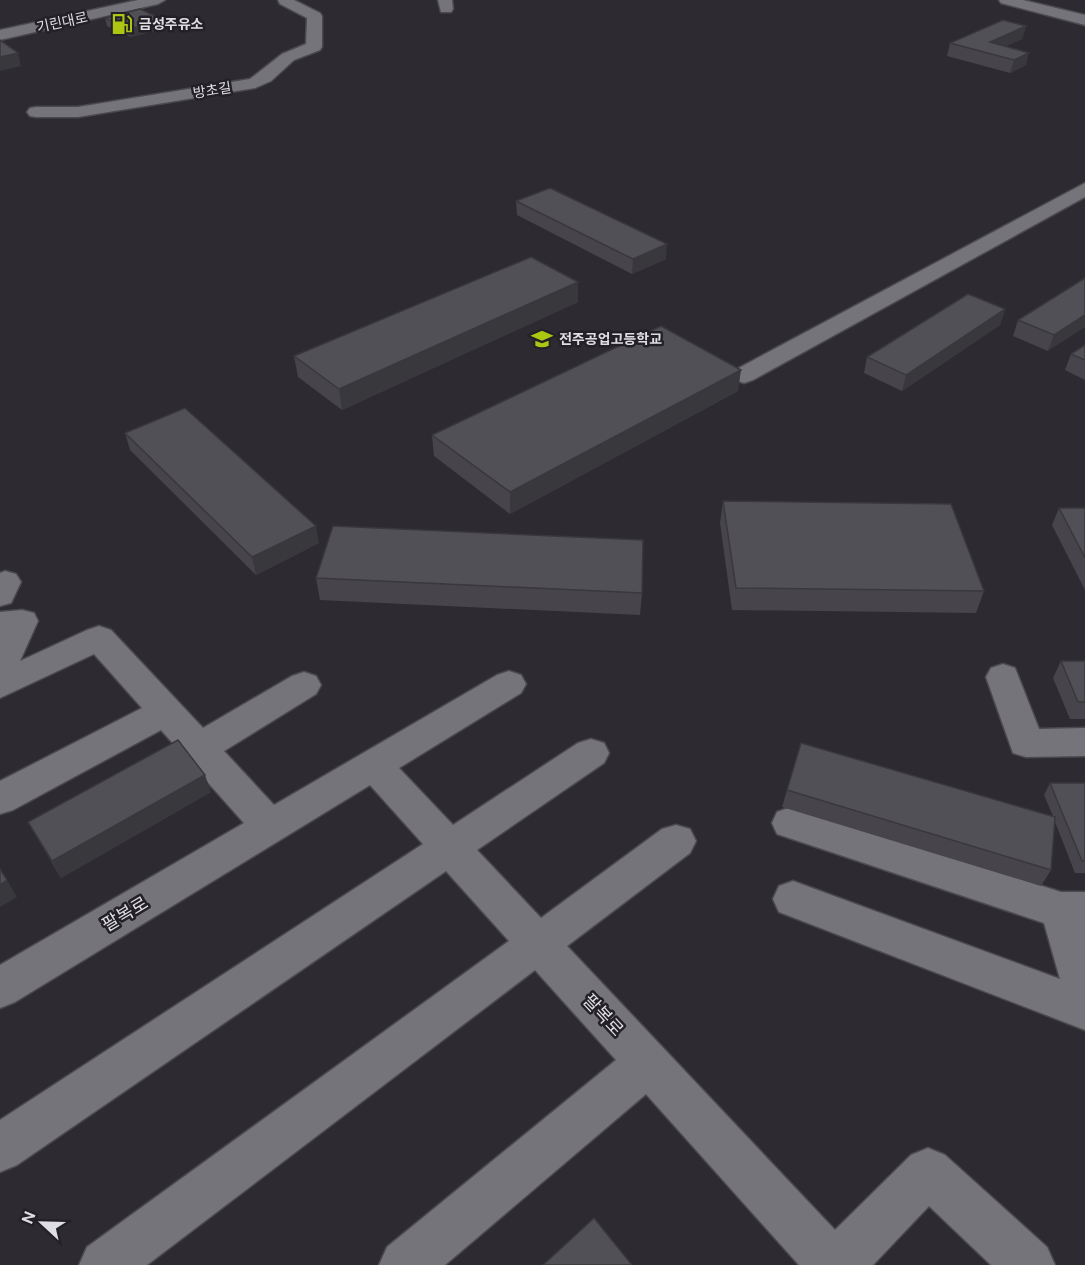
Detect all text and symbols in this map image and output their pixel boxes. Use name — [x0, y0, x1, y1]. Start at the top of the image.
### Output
street label: 기린대로 — [35, 8, 89, 36]
fuel station icon: 금성주유소 — [110, 12, 134, 36]
place label: 금성주유소 — [139, 15, 204, 33]
street label: 방초길 — [192, 78, 232, 102]
school or university icon: 전주공업고등학교 — [530, 327, 554, 351]
place label: 전주공업고등학교 — [559, 330, 662, 348]
street label: 팔복로 — [98, 891, 152, 937]
street label: 팔복로 — [577, 989, 629, 1041]
north arrow — [12, 1193, 72, 1253]
text: N — [17, 1208, 40, 1227]

